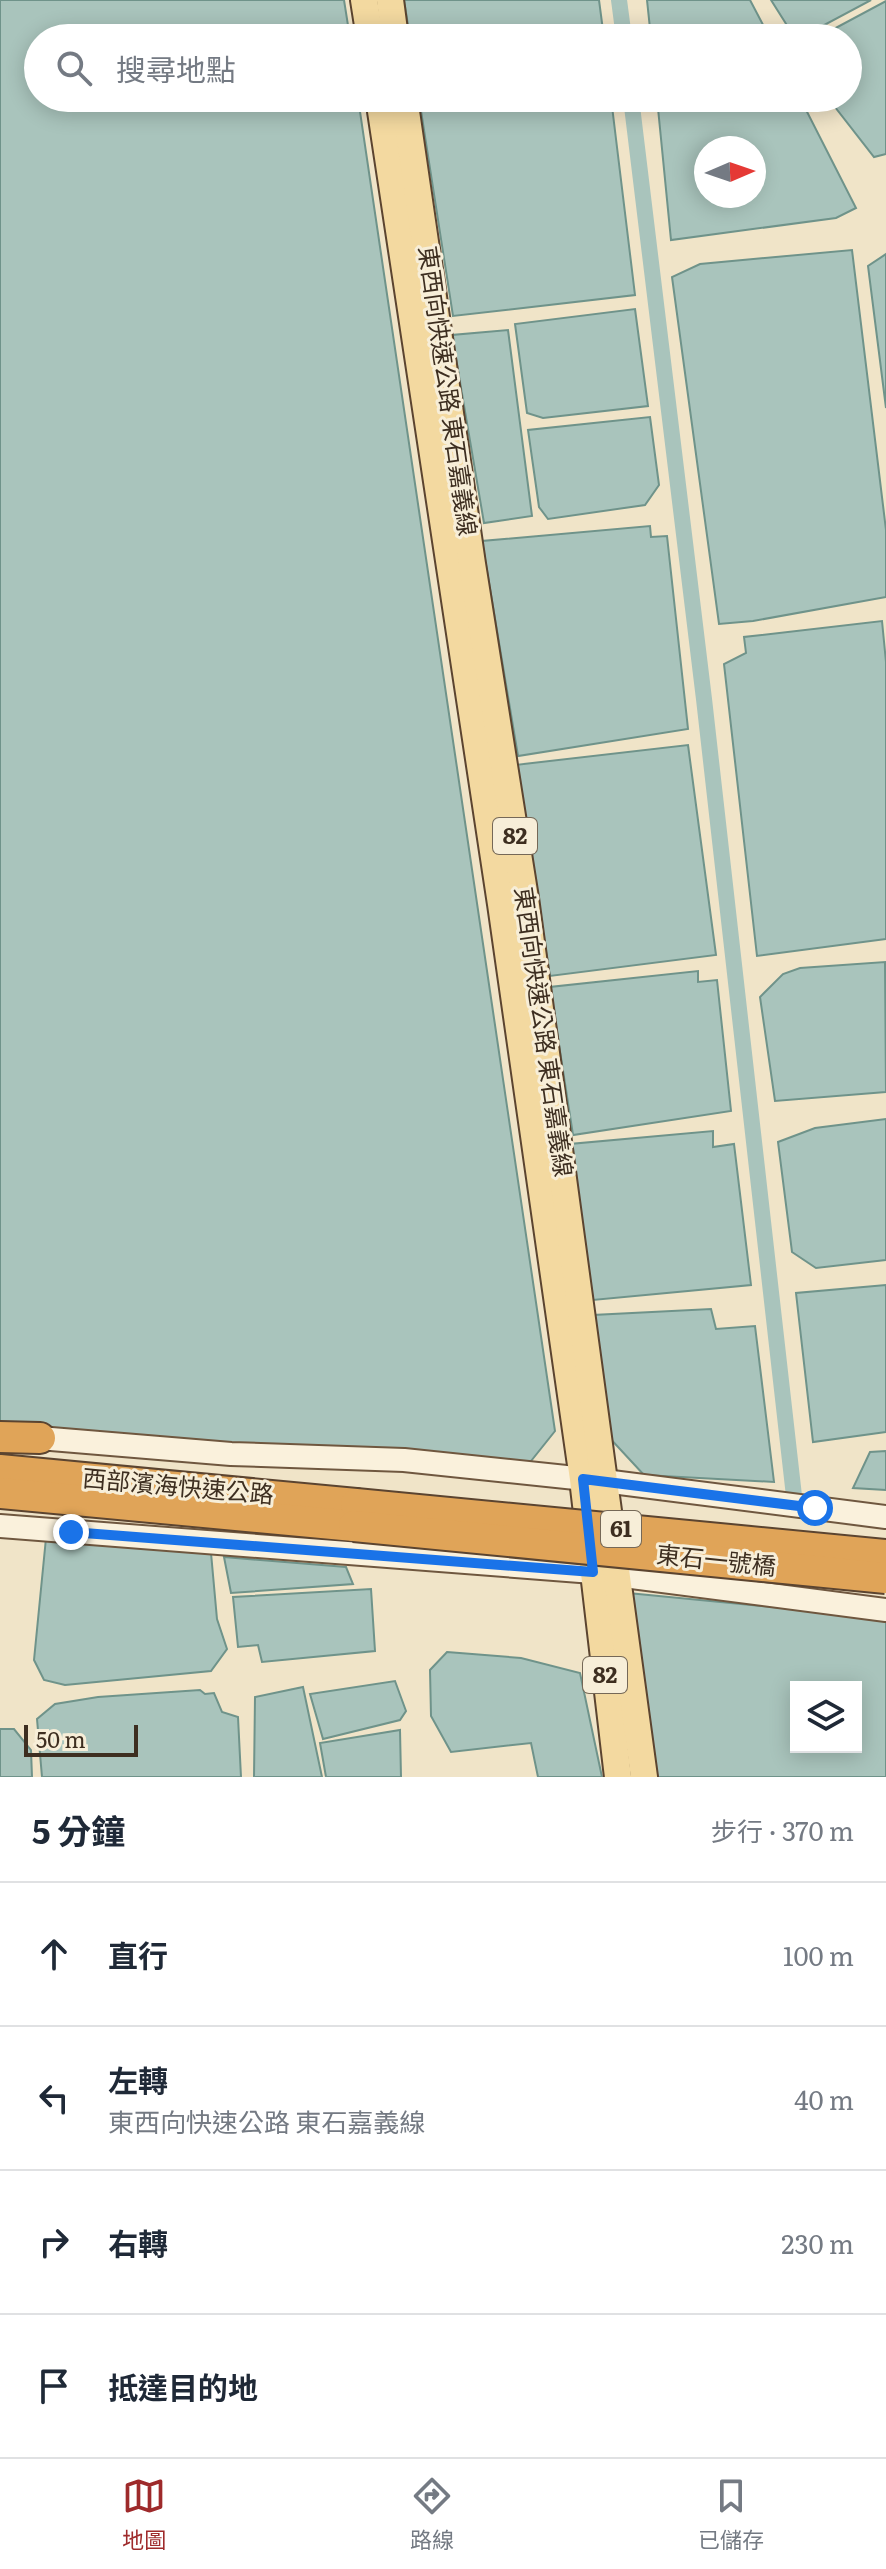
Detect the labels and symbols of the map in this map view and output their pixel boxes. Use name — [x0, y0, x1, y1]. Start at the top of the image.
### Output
north arrow — [694, 136, 766, 208]
street label: 東西向快速公路 東石嘉義線 — [412, 243, 487, 538]
road number: 82 — [493, 818, 537, 854]
street label: 東西向快速公路 東石嘉義線 — [508, 884, 583, 1179]
street label: 西部濱海快速公路 — [81, 1459, 275, 1510]
route start — [797, 1490, 833, 1526]
road number: 61 — [601, 1511, 641, 1547]
route end — [53, 1514, 89, 1550]
street label: 東石一號橋 — [655, 1535, 778, 1582]
road number: 82 — [583, 1657, 627, 1693]
scale bar — [24, 1721, 138, 1757]

